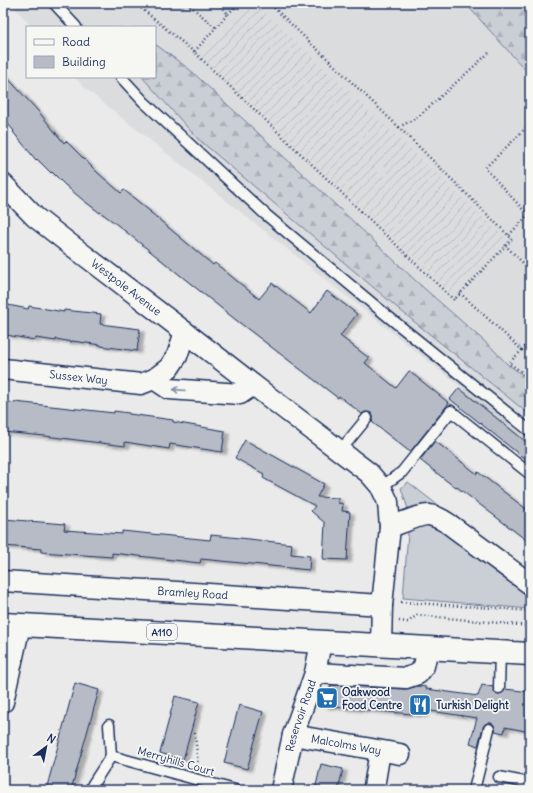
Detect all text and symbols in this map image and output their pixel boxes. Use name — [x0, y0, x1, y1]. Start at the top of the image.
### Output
legend — [26, 26, 156, 78]
text: Road — [62, 34, 90, 49]
text: Building — [62, 54, 106, 69]
street label: Westpole Avenue — [88, 256, 164, 318]
street label: Sussex Way — [49, 367, 108, 387]
one-way arrow — [173, 386, 186, 393]
street label: Bramley Road — [157, 584, 229, 602]
road number: A110 — [147, 624, 177, 640]
street label: Reservoir Road — [283, 677, 319, 753]
supermarket icon: Oakwood Food Centre — [314, 685, 340, 711]
place label: Oakwood Food Centre — [342, 685, 402, 712]
restaurant icon: Turkish Delight — [407, 692, 433, 718]
place label: Turkish Delight — [436, 698, 509, 713]
north arrow — [26, 727, 66, 767]
text: N — [44, 731, 58, 746]
street label: Malcolms Way — [310, 731, 382, 758]
street label: Merryhills Court — [136, 743, 216, 779]

